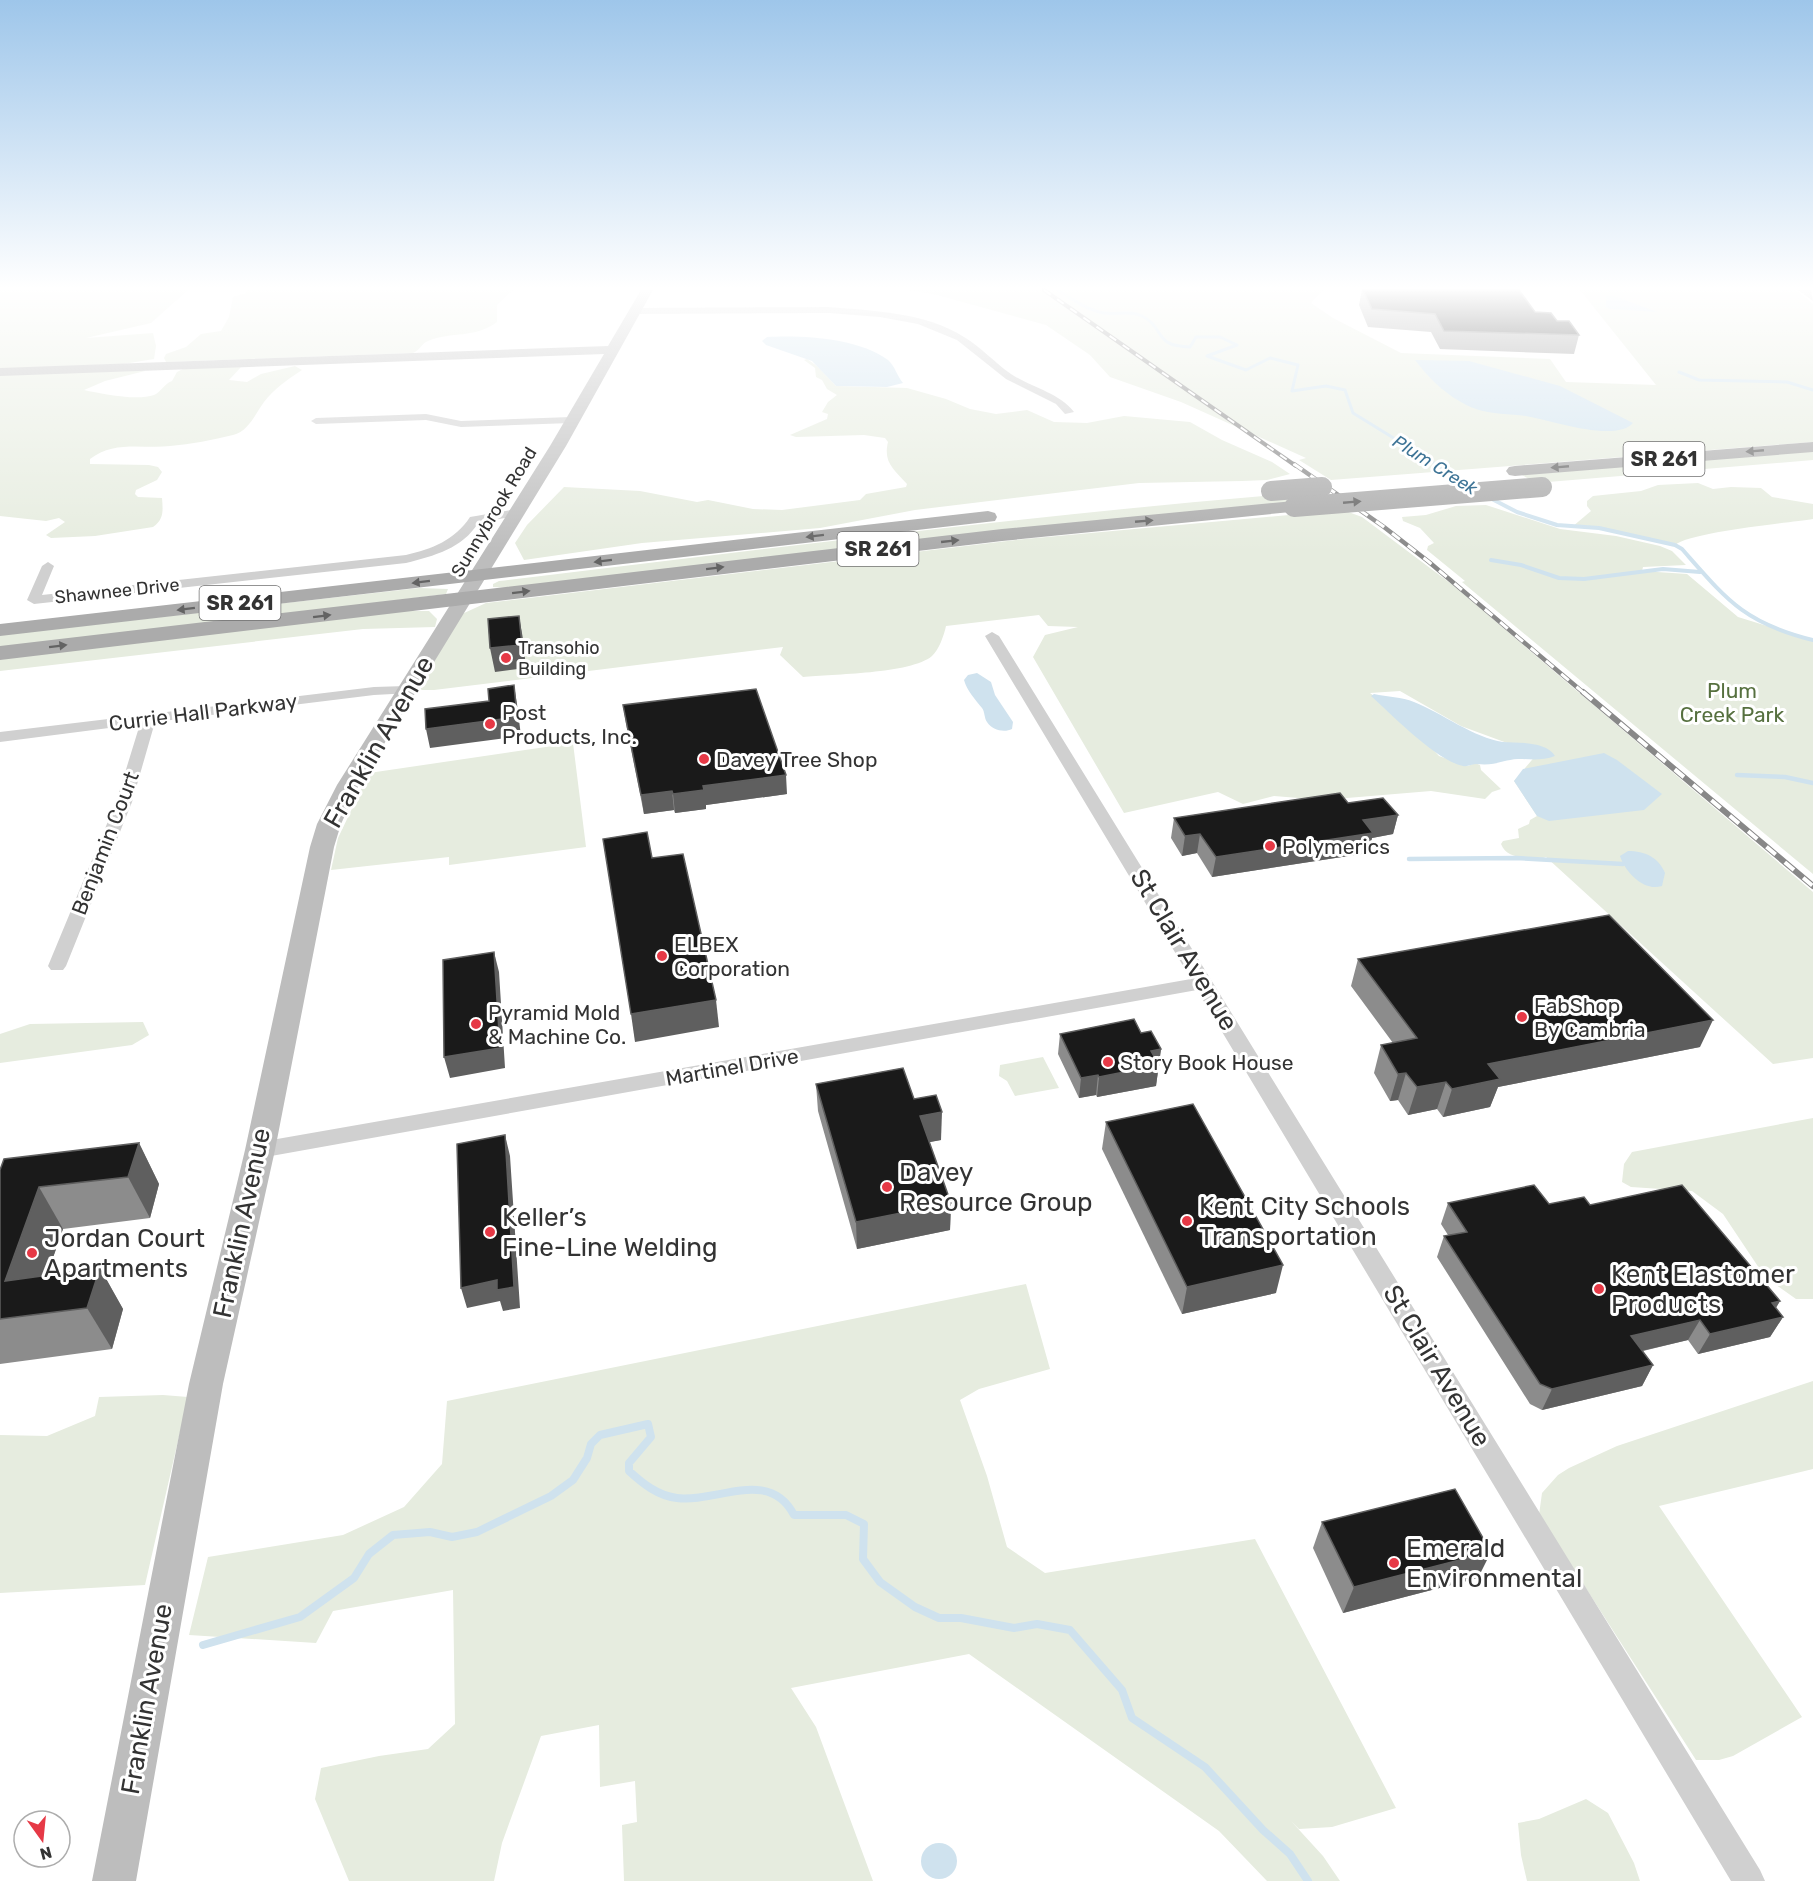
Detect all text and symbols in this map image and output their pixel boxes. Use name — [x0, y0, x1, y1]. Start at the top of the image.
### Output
water label: Plum Creek — [1389, 430, 1482, 500]
road number: SR 261 — [1624, 442, 1704, 476]
street label: Sunnybrook Road — [447, 443, 541, 581]
one-way arrow — [1745, 447, 1764, 456]
one-way arrow — [1551, 462, 1570, 472]
one-way arrow — [1343, 497, 1362, 507]
one-way arrow — [1135, 516, 1154, 526]
one-way arrow — [806, 531, 825, 541]
road number: SR 261 — [838, 532, 918, 566]
one-way arrow — [941, 536, 960, 545]
one-way arrow — [594, 556, 613, 566]
one-way arrow — [706, 564, 725, 573]
street label: Shawnee Drive — [54, 574, 180, 608]
one-way arrow — [411, 577, 430, 587]
road number: SR 261 — [200, 586, 280, 620]
one-way arrow — [512, 587, 531, 597]
one-way arrow — [176, 604, 195, 614]
one-way arrow — [313, 611, 332, 620]
place label: Transohio Building — [518, 637, 600, 680]
one-way arrow — [49, 641, 68, 651]
street label: Franklin Avenue — [317, 651, 441, 833]
marker: Transohio Building — [499, 651, 513, 665]
park label: Plum Creek Park — [1680, 678, 1785, 727]
street label: Currie Hall Parkway — [107, 688, 299, 736]
place label: Post Products, Inc. — [502, 700, 637, 749]
marker: Post Products, Inc. — [483, 717, 497, 731]
place label: Davey Tree Shop — [716, 747, 877, 772]
marker: Davey Tree Shop — [697, 752, 711, 766]
street label: Benjamin Court — [66, 768, 144, 918]
place label: Polymerics — [1282, 834, 1390, 859]
marker: Polymerics — [1263, 839, 1277, 853]
street label: St Clair Avenue — [1124, 864, 1244, 1036]
place label: ELBEX Corporation — [674, 932, 790, 981]
marker: ELBEX Corporation — [655, 949, 669, 963]
place label: FabShop By Cambria — [1534, 993, 1646, 1042]
place label: Pyramid Mold & Machine Co. — [488, 1000, 626, 1049]
marker: FabShop By Cambria — [1515, 1010, 1529, 1024]
marker: Pyramid Mold & Machine Co. — [469, 1017, 483, 1031]
street label: Martinel Drive — [663, 1043, 801, 1091]
place label: Story Book House — [1120, 1050, 1294, 1075]
marker: Story Book House — [1101, 1055, 1115, 1069]
street label: Franklin Avenue — [207, 1125, 277, 1321]
place label: Davey Resource Group — [899, 1157, 1093, 1218]
marker: Davey Resource Group — [880, 1180, 894, 1194]
place label: Kent City Schools Transportation — [1199, 1191, 1410, 1252]
place label: Keller’s Fine-Line Welding — [502, 1202, 718, 1263]
marker: Kent City Schools Transportation — [1180, 1214, 1194, 1228]
place label: Jordan Court Apartments — [44, 1223, 205, 1284]
marker: Keller’s Fine-Line Welding — [483, 1225, 497, 1239]
marker: Jordan Court Apartments — [25, 1246, 39, 1260]
place label: Kent Elastomer Products — [1611, 1259, 1795, 1320]
street label: St Clair Avenue — [1377, 1280, 1497, 1452]
marker: Kent Elastomer Products — [1592, 1282, 1606, 1296]
place label: Emerald Environmental — [1406, 1533, 1582, 1594]
marker: Emerald Environmental — [1387, 1556, 1401, 1570]
street label: Franklin Avenue — [115, 1601, 179, 1797]
north arrow — [12, 1809, 72, 1869]
text: N — [38, 1842, 54, 1864]

